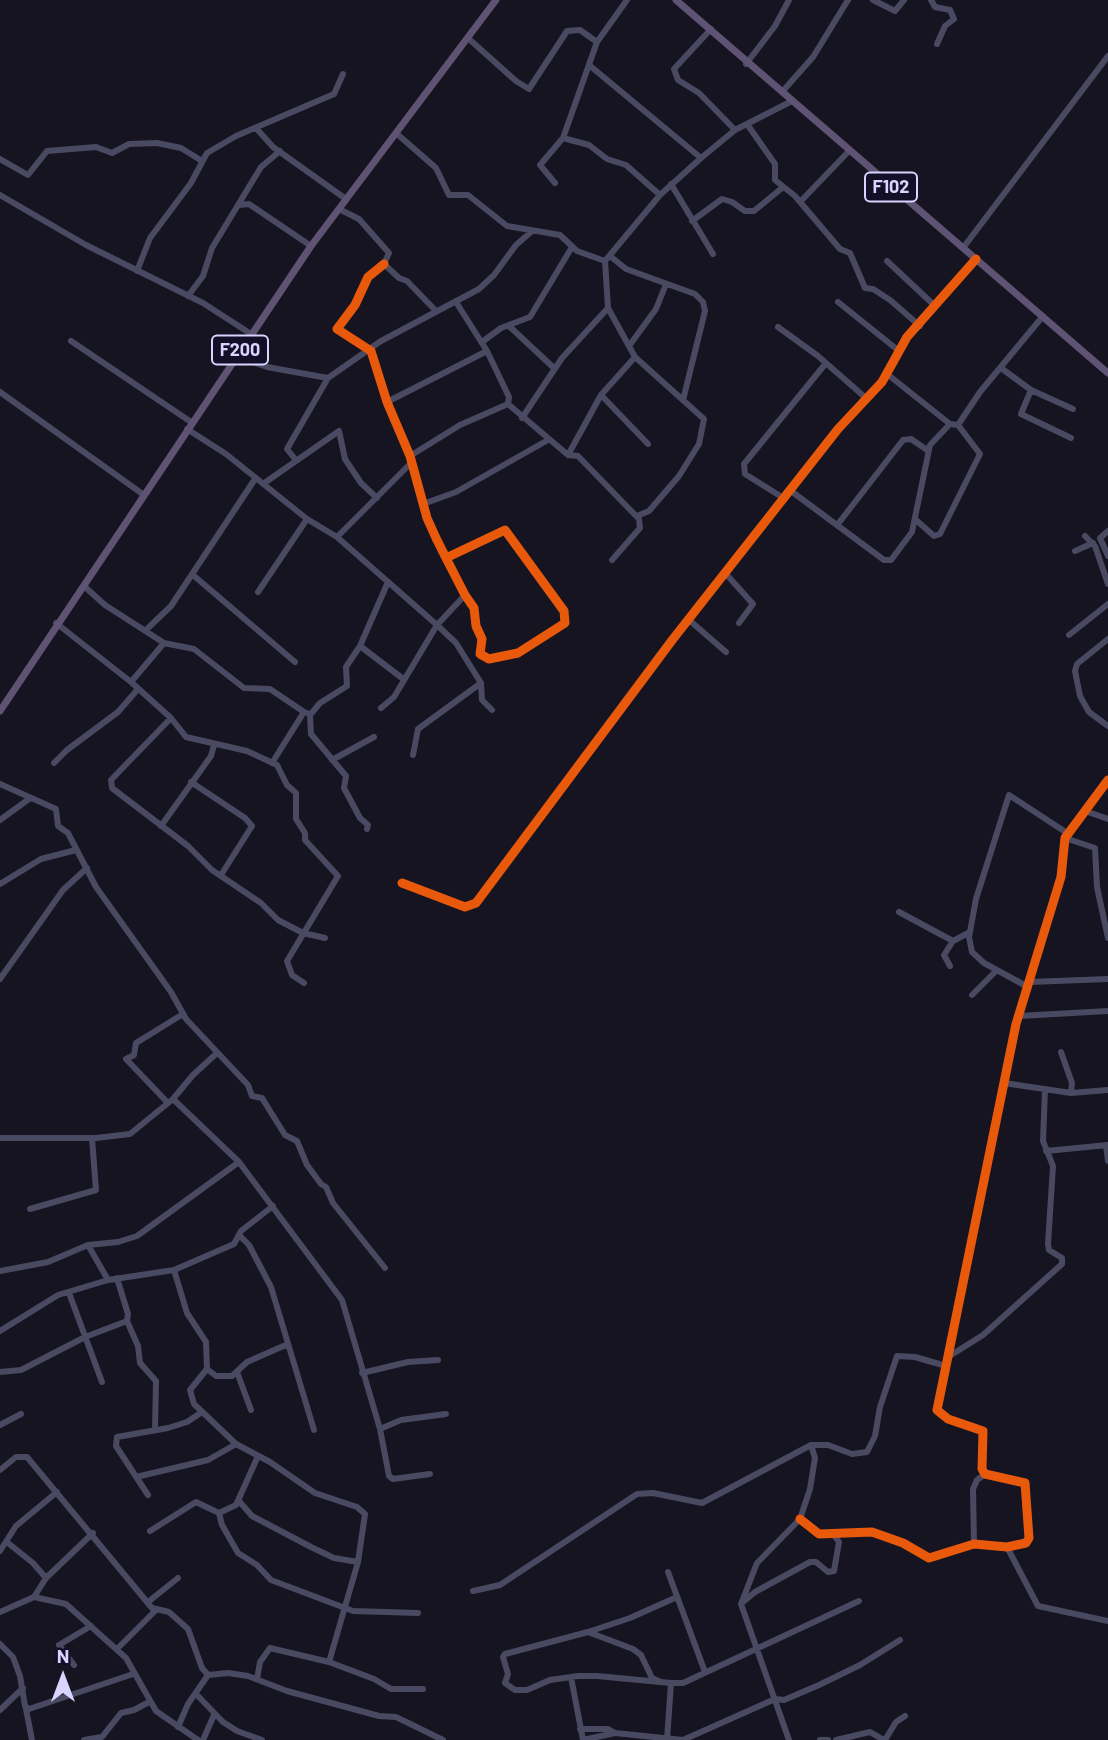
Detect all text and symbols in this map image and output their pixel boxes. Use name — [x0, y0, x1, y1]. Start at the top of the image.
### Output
road number: F102 — [865, 172, 917, 202]
road number: F200 — [212, 336, 268, 364]
north arrow — [28, 1642, 98, 1712]
text: N — [57, 1644, 69, 1667]

